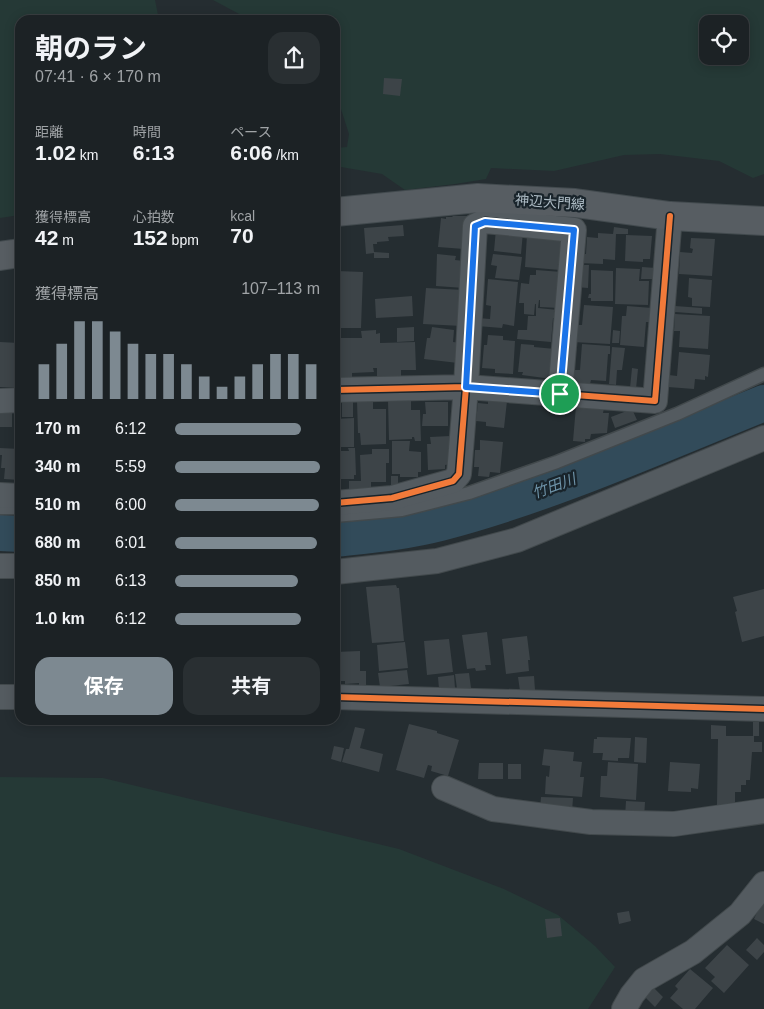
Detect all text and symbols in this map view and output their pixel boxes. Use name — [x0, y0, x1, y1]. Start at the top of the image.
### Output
map controls — [699, 15, 749, 65]
button: locate — [699, 15, 749, 65]
button: share — [268, 32, 320, 84]
text: 朝のラン — [35, 33, 147, 64]
text: 07:41 · 6 × 170 m — [35, 68, 161, 85]
text: 距離 — [35, 124, 63, 140]
text: 時間 — [133, 124, 161, 140]
text: ペース — [230, 124, 272, 140]
text: 1.02 — [35, 141, 76, 164]
text: 6:13 — [133, 141, 175, 164]
text: 6:06 — [230, 141, 272, 164]
text: km — [76, 147, 98, 163]
text: /km — [272, 147, 299, 163]
street label: 神辺大門線 — [515, 192, 585, 212]
text: kcal — [230, 208, 255, 224]
text: 獲得標高 — [35, 209, 91, 225]
text: 心拍数 — [133, 209, 175, 225]
text: 70 — [230, 224, 254, 247]
text: 42 — [35, 226, 58, 249]
text: 152 — [133, 226, 168, 249]
text: m — [58, 232, 74, 248]
text: bpm — [168, 232, 199, 248]
text: 107–113 m — [241, 280, 320, 297]
text: 獲得標高 — [35, 285, 99, 302]
pin — [539, 373, 581, 415]
icon: arrive — [546, 380, 574, 408]
text: 170 m — [35, 420, 80, 437]
text: 6:12 — [115, 420, 146, 437]
text: 340 m — [35, 458, 80, 475]
text: 5:59 — [115, 458, 146, 475]
water label: 竹田川 — [530, 469, 580, 501]
text: 510 m — [35, 496, 80, 513]
text: 6:00 — [115, 496, 146, 513]
text: 680 m — [35, 534, 80, 551]
text: 6:01 — [115, 534, 146, 551]
text: 850 m — [35, 572, 80, 589]
text: 6:13 — [115, 572, 146, 589]
text: 1.0 km — [35, 610, 85, 627]
text: 6:12 — [115, 610, 146, 627]
button: 保存 — [35, 657, 173, 715]
button: 共有 — [183, 657, 320, 715]

